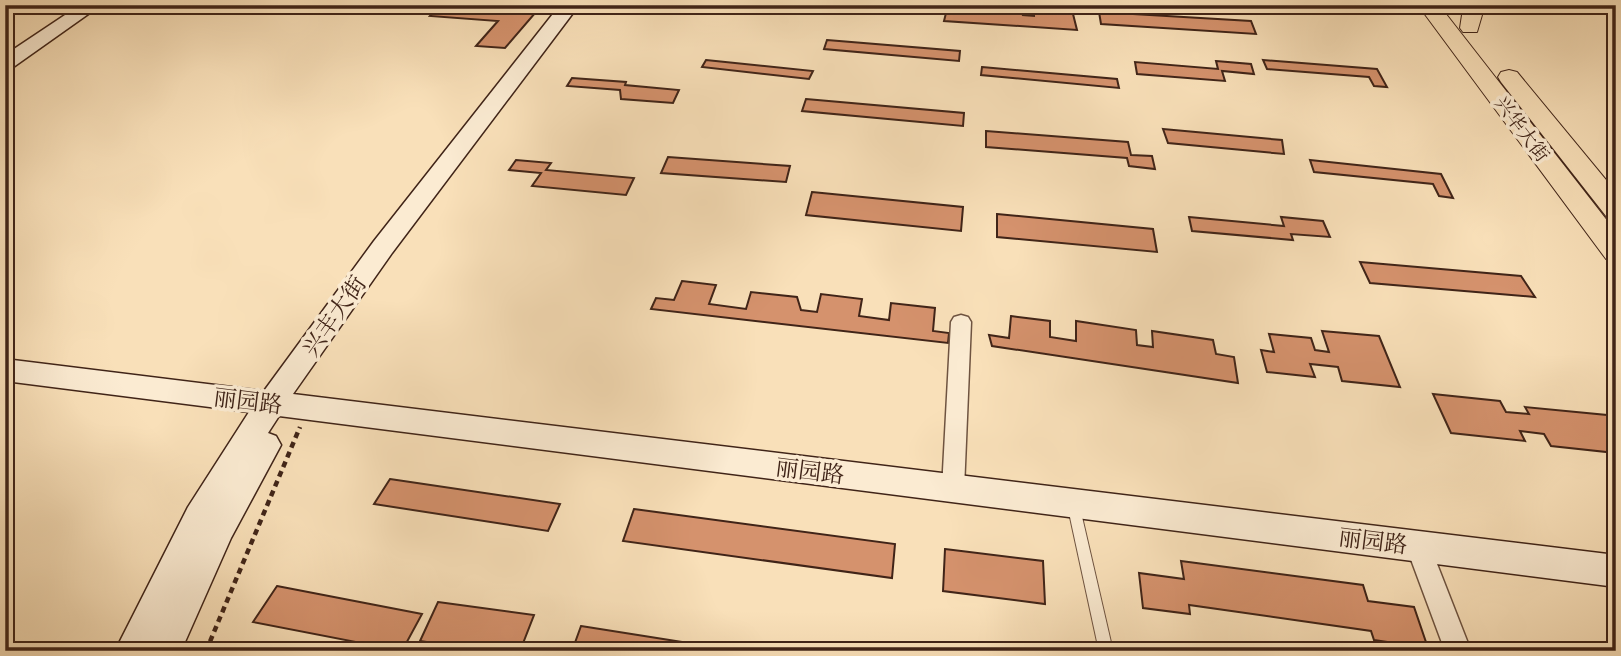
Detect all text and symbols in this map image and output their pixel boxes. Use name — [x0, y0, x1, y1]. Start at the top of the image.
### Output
street label: 兴华大街 — [1490, 92, 1554, 166]
street label: 兴丰大街 — [296, 270, 372, 362]
street label: 丽园路 — [212, 383, 284, 419]
street label: 丽园路 — [774, 453, 846, 489]
street label: 丽园路 — [1337, 523, 1409, 559]

